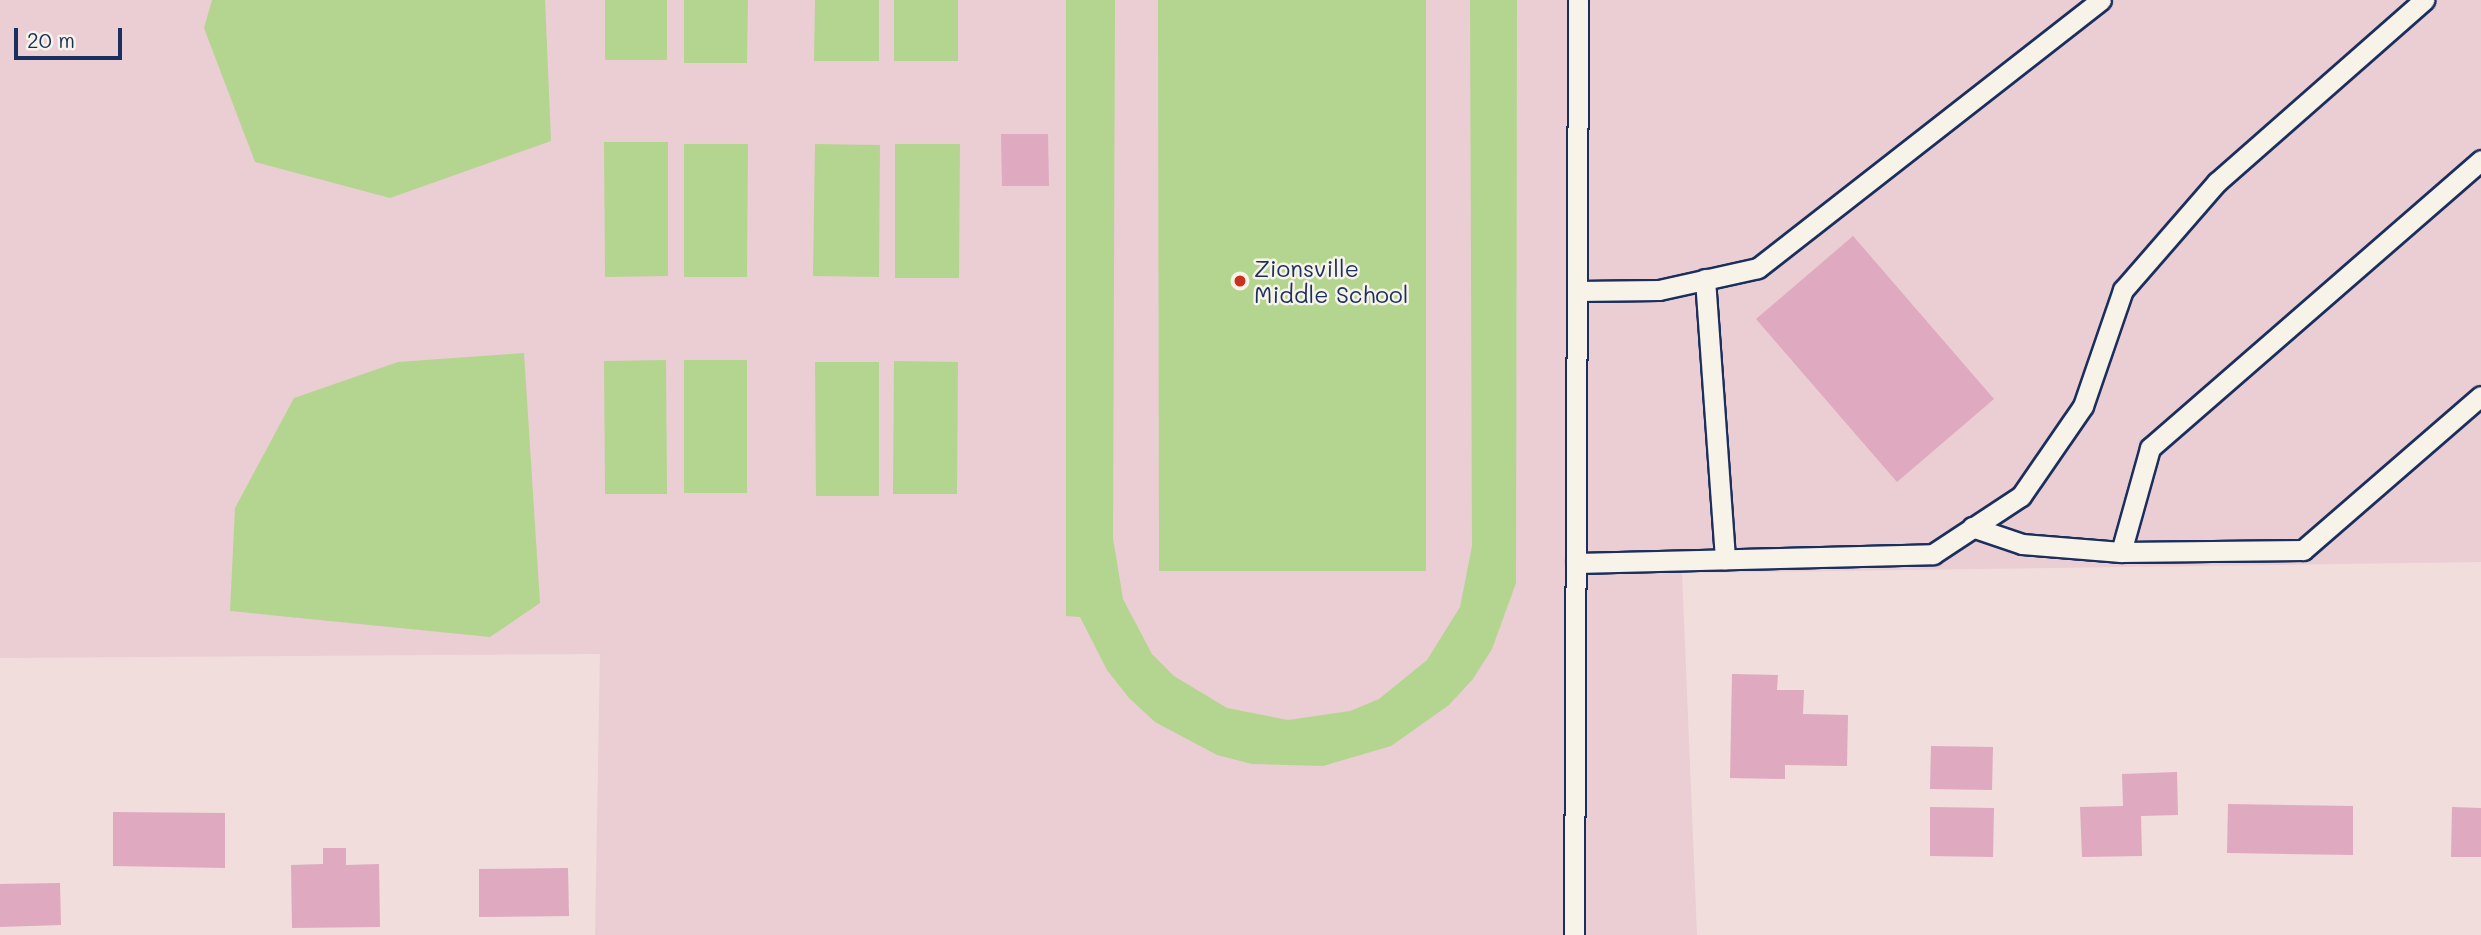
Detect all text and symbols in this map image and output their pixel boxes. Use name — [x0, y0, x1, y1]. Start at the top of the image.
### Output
scale bar — [18, 14, 126, 58]
text: 20 m — [27, 26, 75, 53]
place label: Zionsville Middle School — [1254, 254, 1408, 308]
marker: Zionsville Middle School — [1232, 273, 1248, 289]

